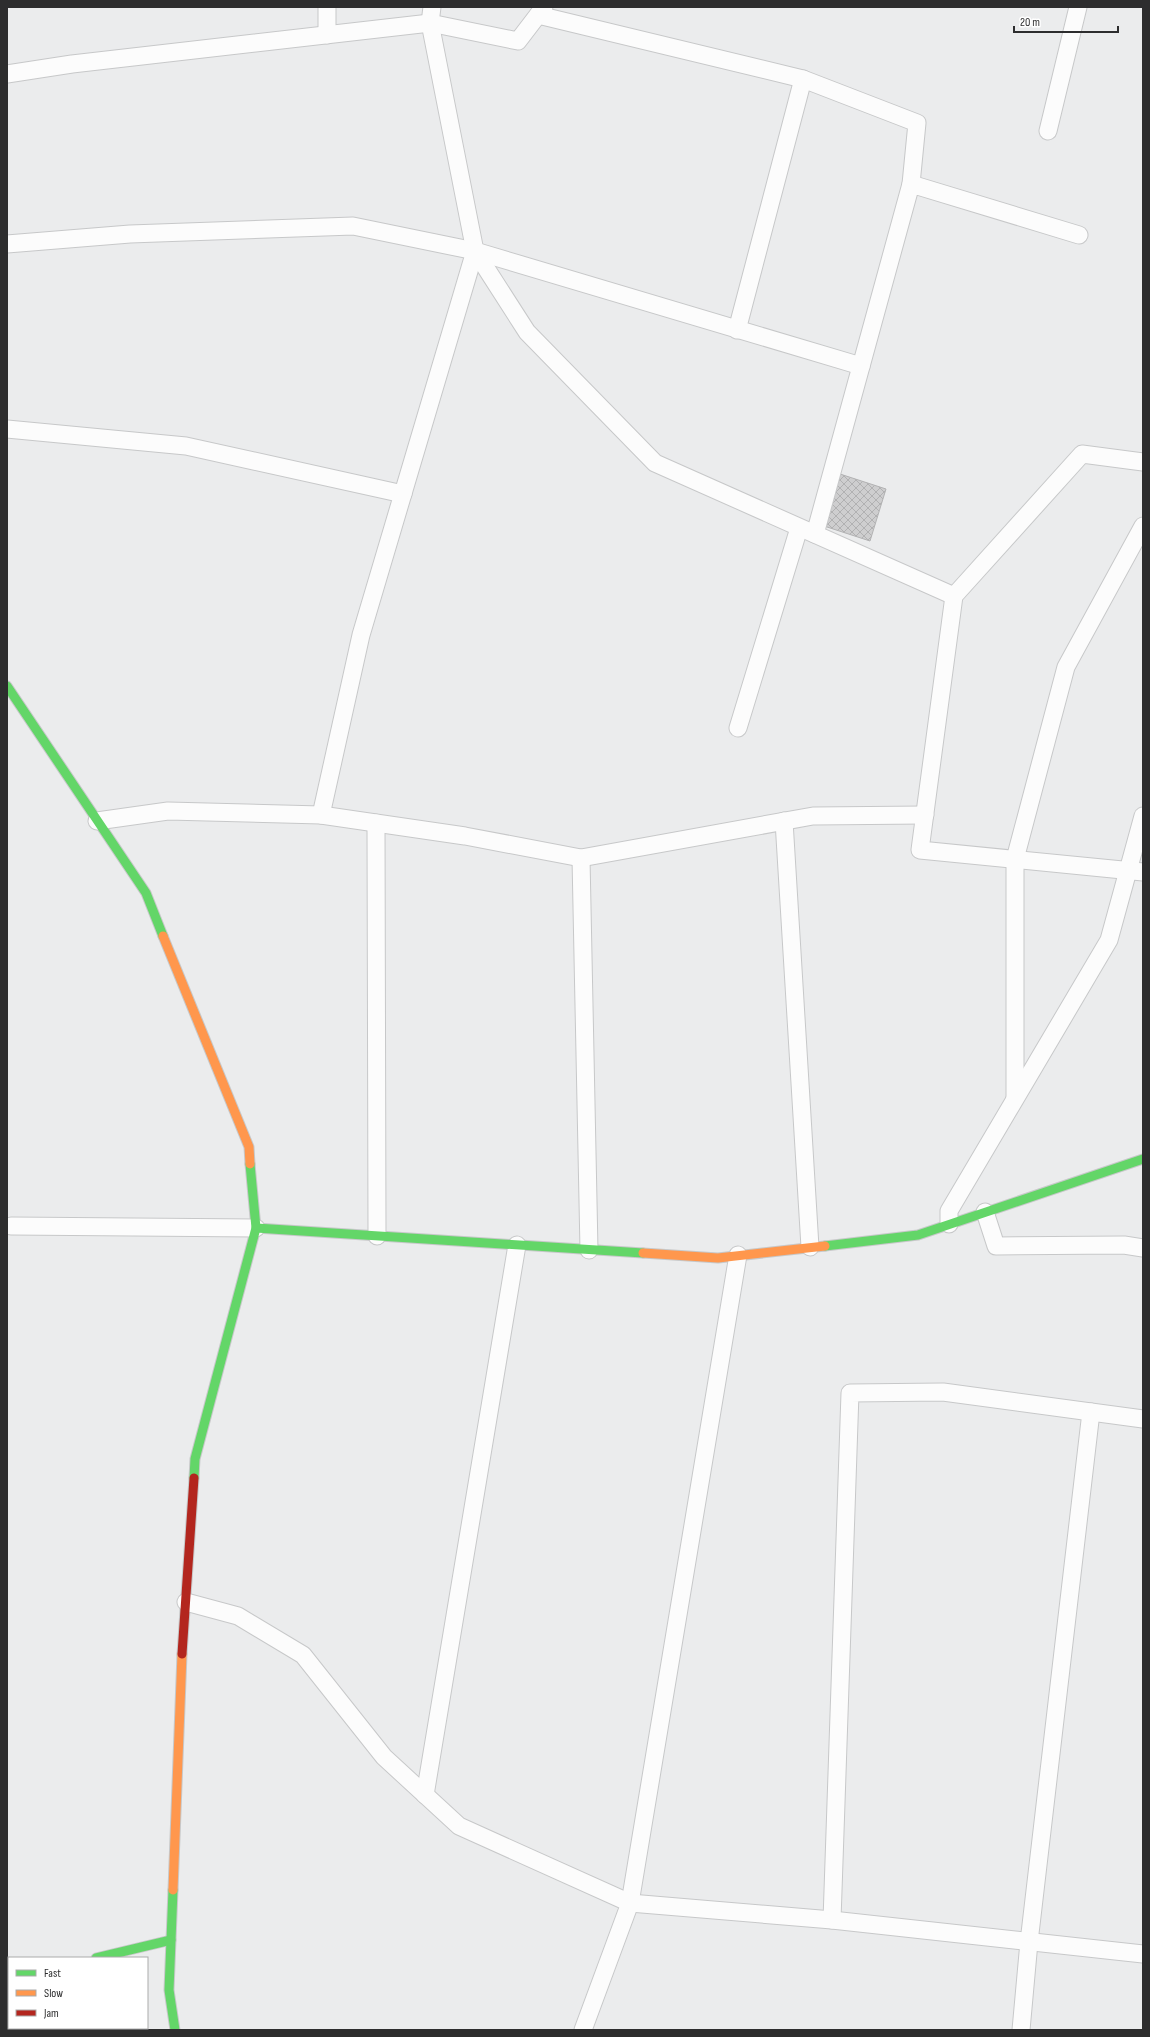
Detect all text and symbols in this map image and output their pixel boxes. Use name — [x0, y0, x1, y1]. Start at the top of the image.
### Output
scale bar — [1014, 8, 1118, 34]
text: 20 m — [1020, 15, 1040, 30]
legend — [8, 1957, 148, 2029]
text: Fast — [44, 1966, 61, 1981]
text: Slow — [44, 1986, 63, 2001]
text: Jam — [43, 2006, 59, 2021]

